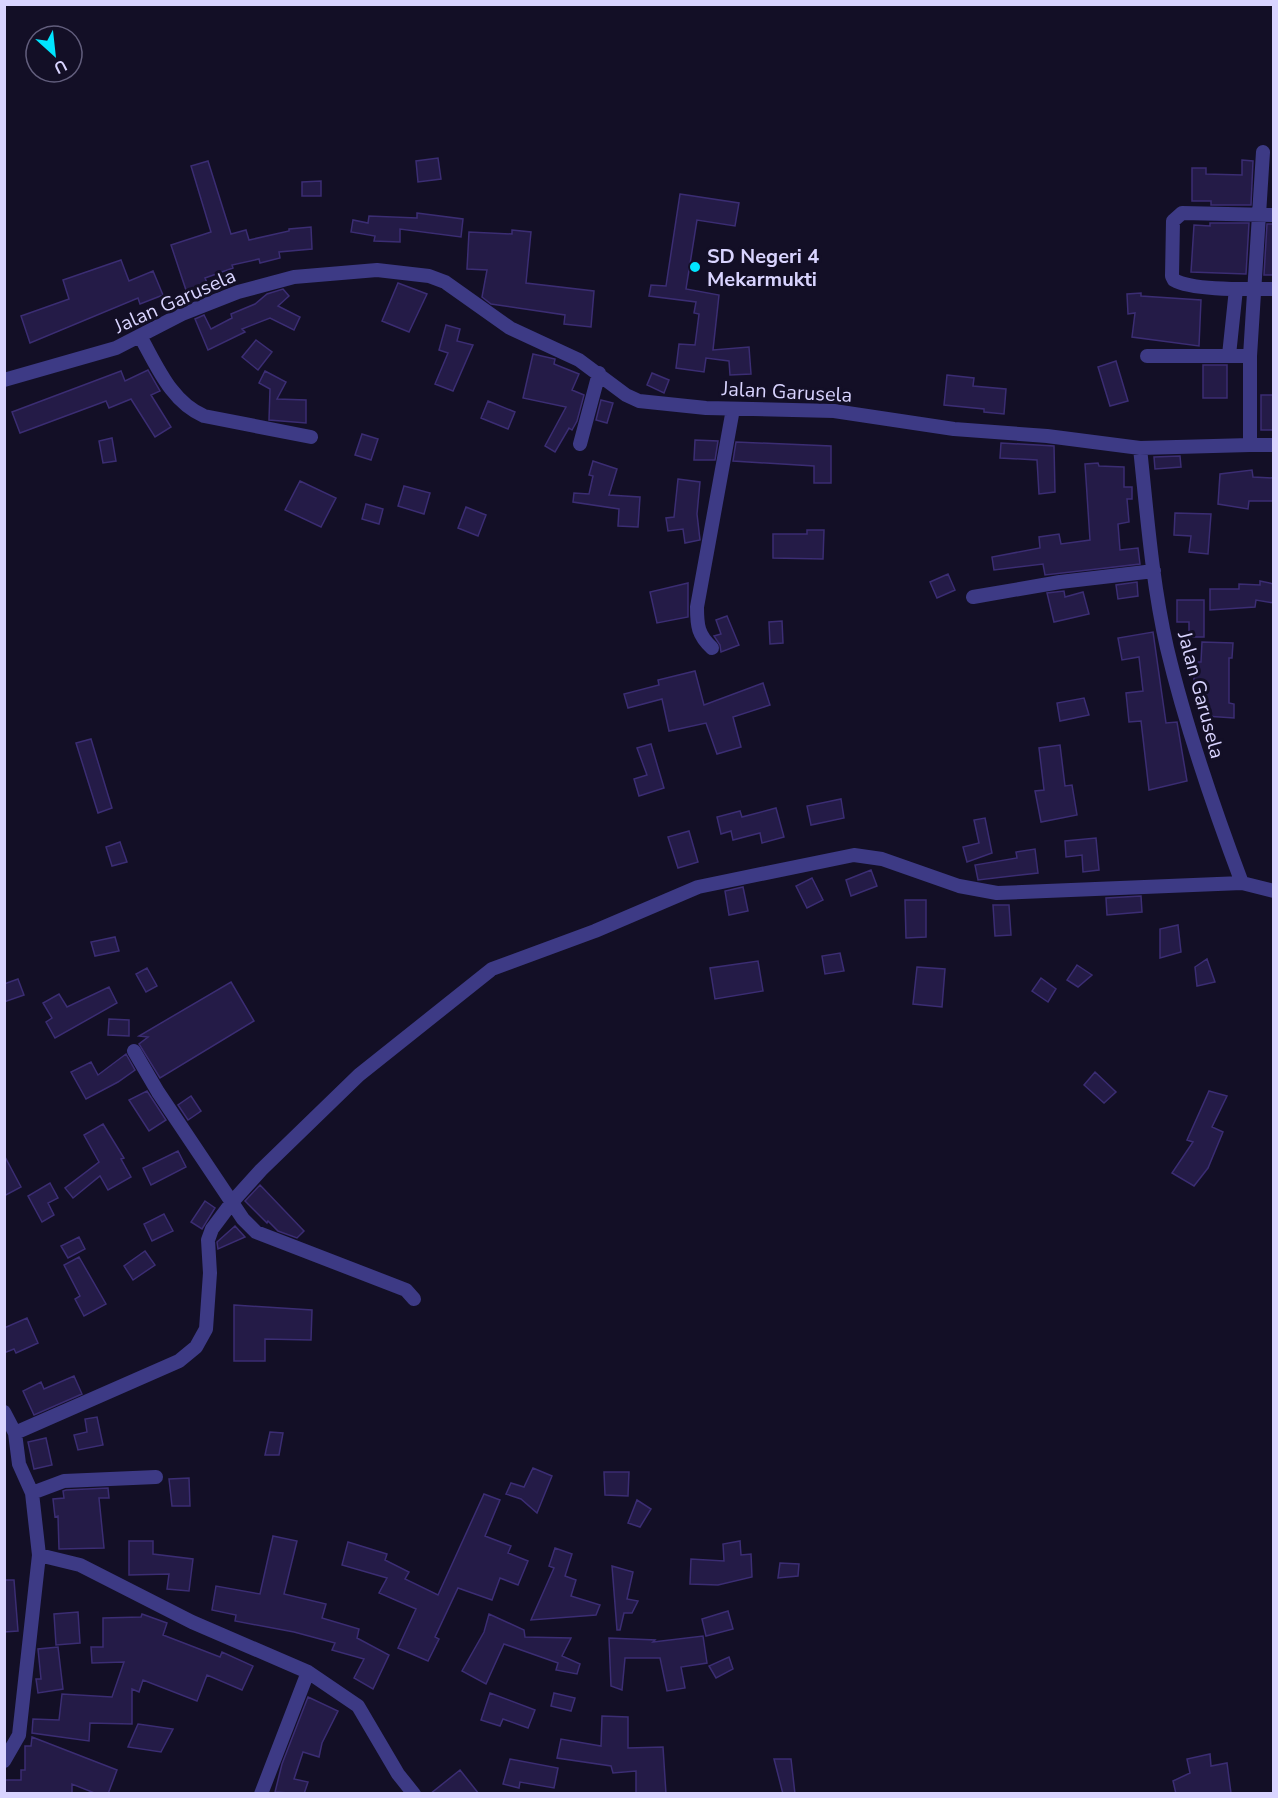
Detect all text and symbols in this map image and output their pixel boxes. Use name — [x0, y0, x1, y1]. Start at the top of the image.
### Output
north arrow — [24, 24, 84, 84]
text: U — [50, 54, 71, 79]
place label: SD Negeri 4 Mekarmukti — [707, 243, 819, 293]
marker: SD Negeri 4 Mekarmukti — [688, 260, 702, 274]
street label: Jalan Garusela — [109, 262, 240, 340]
street label: Jalan Garusela — [720, 375, 853, 409]
street label: Jalan Garusela — [1171, 628, 1231, 761]

